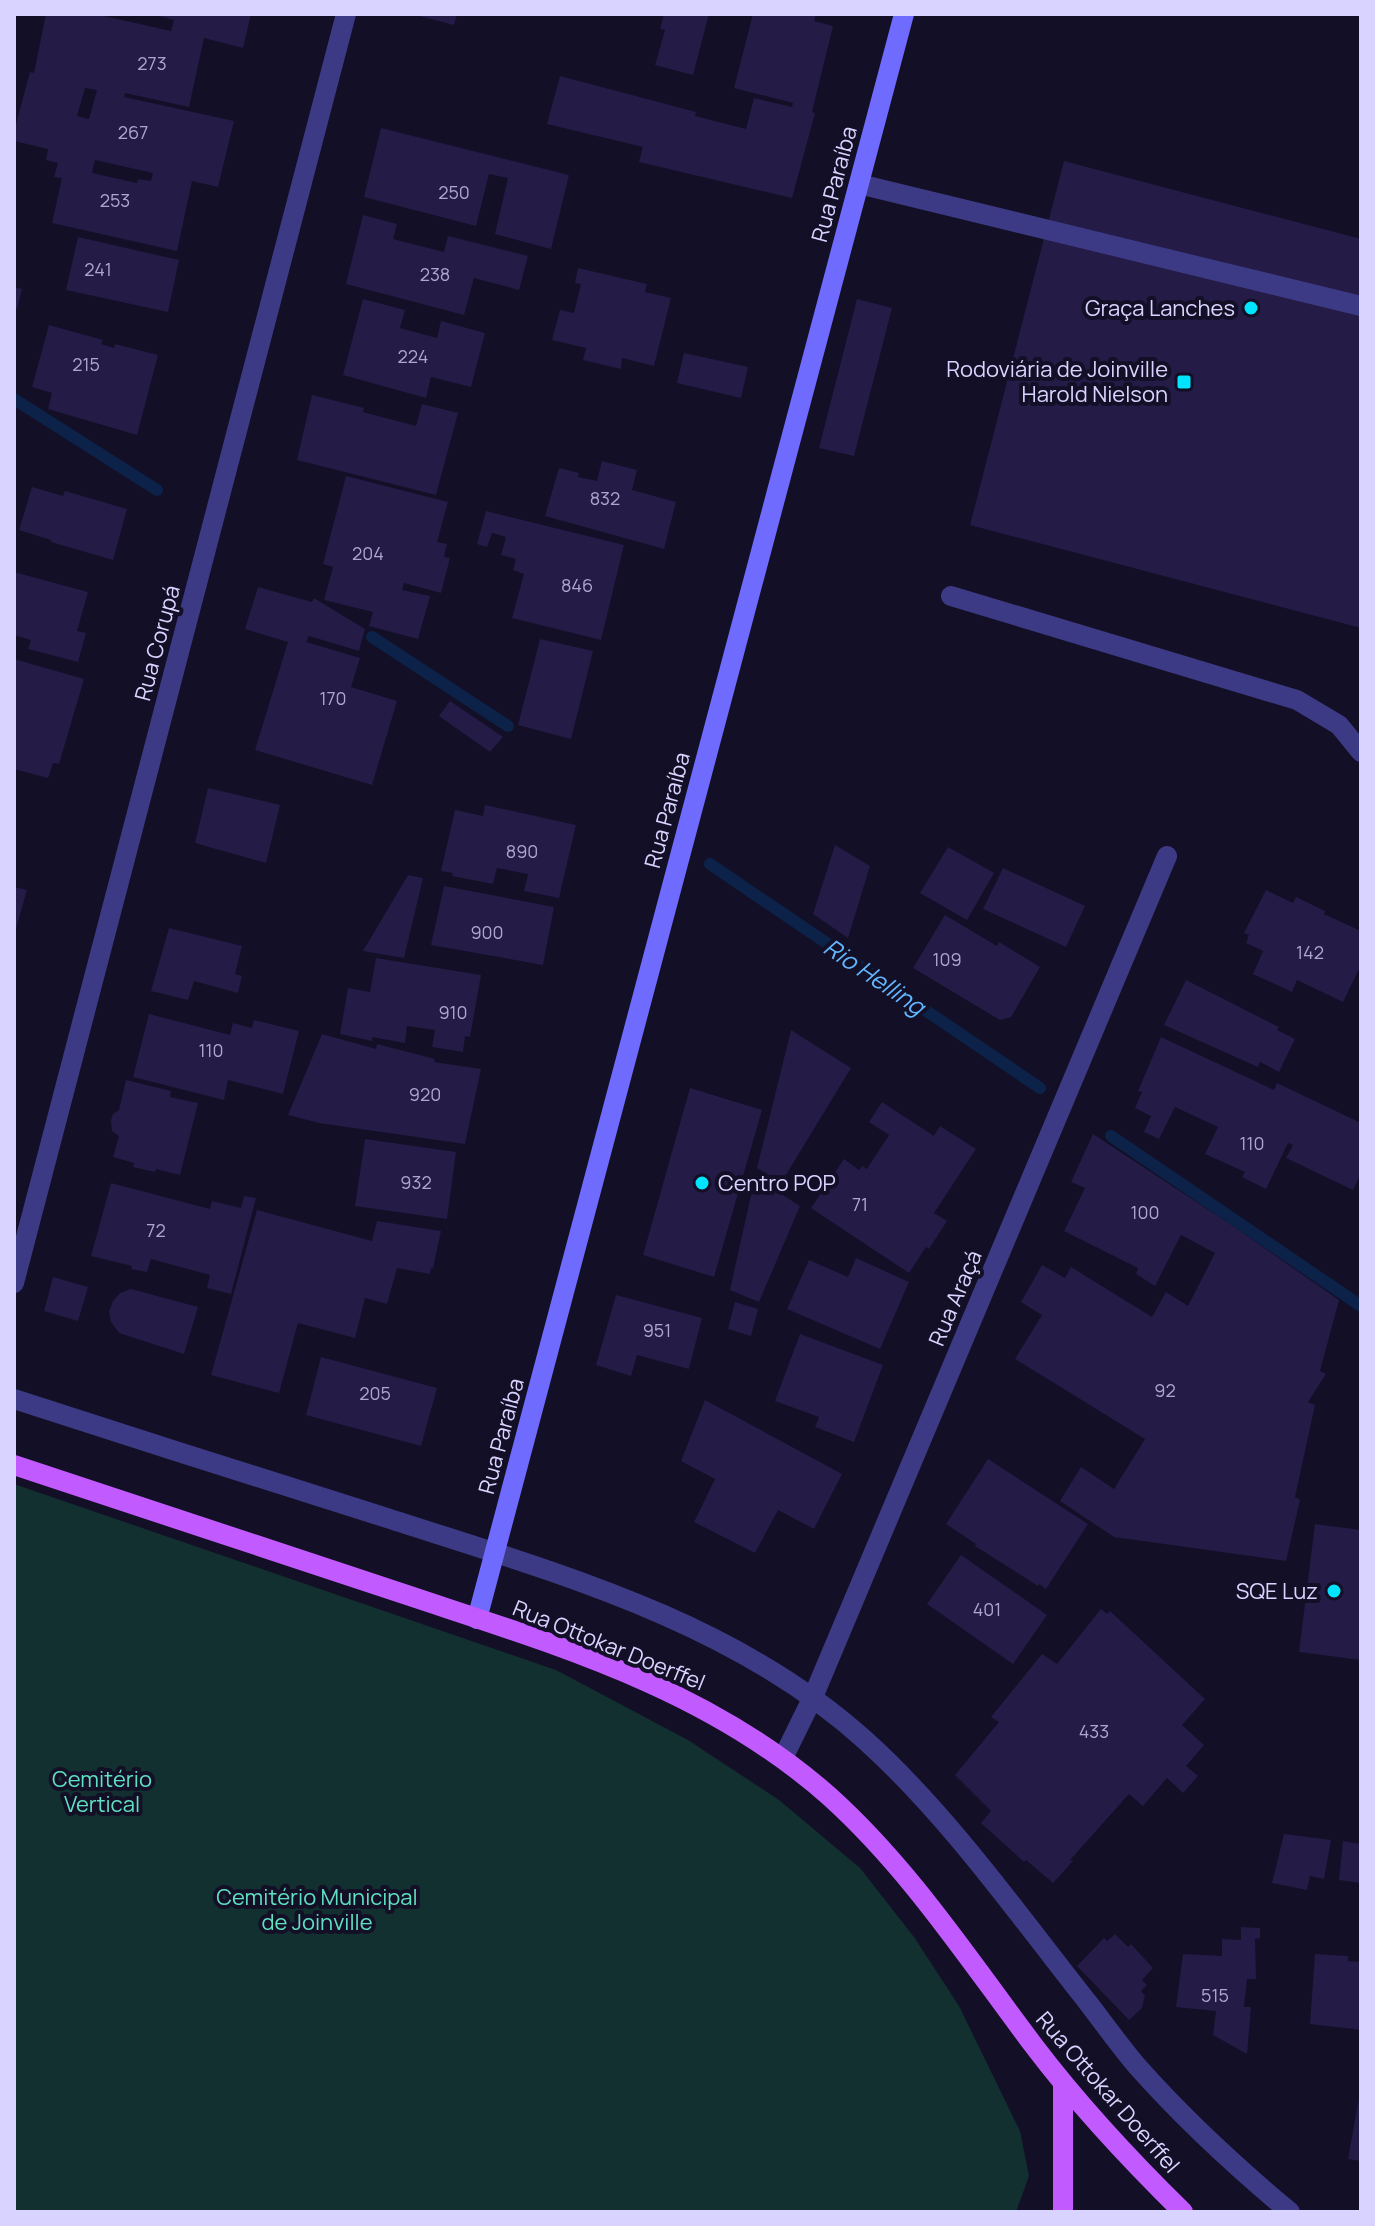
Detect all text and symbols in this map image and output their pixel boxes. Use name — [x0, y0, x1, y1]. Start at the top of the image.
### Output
house number: 273 — [137, 51, 167, 75]
house number: 267 — [118, 120, 148, 144]
street label: Rua Paraíba — [804, 123, 864, 245]
house number: 250 — [438, 180, 470, 204]
house number: 253 — [100, 188, 130, 212]
house number: 241 — [84, 257, 112, 281]
house number: 238 — [420, 262, 450, 286]
place label: Graça Lanches — [1085, 293, 1235, 323]
marker: Graça Lanches — [1242, 299, 1260, 317]
house number: 224 — [398, 344, 428, 368]
house number: 215 — [72, 352, 100, 376]
place label: Rodoviária de Joinville Harold Nielson — [946, 354, 1168, 409]
marker: Rodoviária de Joinville Harold Nielson — [1175, 373, 1193, 391]
house number: 832 — [590, 486, 620, 510]
house number: 204 — [352, 541, 384, 565]
house number: 846 — [561, 573, 593, 597]
street label: Rua Corupá — [127, 582, 187, 704]
house number: 170 — [319, 686, 347, 710]
street label: Rua Paraíba — [637, 749, 697, 871]
house number: 890 — [506, 839, 538, 863]
house number: 900 — [470, 920, 504, 944]
water label: Rio Helling — [818, 930, 934, 1023]
house number: 142 — [1296, 940, 1324, 964]
house number: 109 — [932, 947, 962, 971]
house number: 910 — [438, 1000, 468, 1024]
house number: 110 — [198, 1038, 224, 1062]
house number: 920 — [409, 1082, 441, 1106]
house number: 110 — [1239, 1131, 1265, 1155]
place label: Centro POP — [718, 1168, 836, 1198]
house number: 932 — [400, 1170, 432, 1194]
marker: Centro POP — [693, 1174, 711, 1192]
house number: 71 — [852, 1192, 868, 1216]
house number: 100 — [1131, 1200, 1159, 1224]
house number: 72 — [146, 1218, 166, 1242]
street label: Rua Araçá — [921, 1245, 989, 1351]
house number: 951 — [643, 1318, 671, 1342]
street label: Rua Paraíba — [471, 1375, 531, 1497]
house number: 92 — [1154, 1378, 1176, 1402]
house number: 205 — [359, 1381, 391, 1405]
place label: SQE Luz — [1236, 1576, 1318, 1606]
marker: SQE Luz — [1325, 1582, 1343, 1600]
street label: Rua Ottokar Doerffel — [508, 1593, 710, 1697]
house number: 401 — [973, 1597, 1001, 1621]
house number: 433 — [1079, 1719, 1109, 1743]
park label: Cemitério Vertical — [52, 1764, 152, 1819]
park label: Cemitério Municipal de Joinville — [216, 1882, 418, 1937]
house number: 515 — [1201, 1983, 1229, 2007]
street label: Rua Ottokar Doerffel — [1029, 2005, 1187, 2179]

